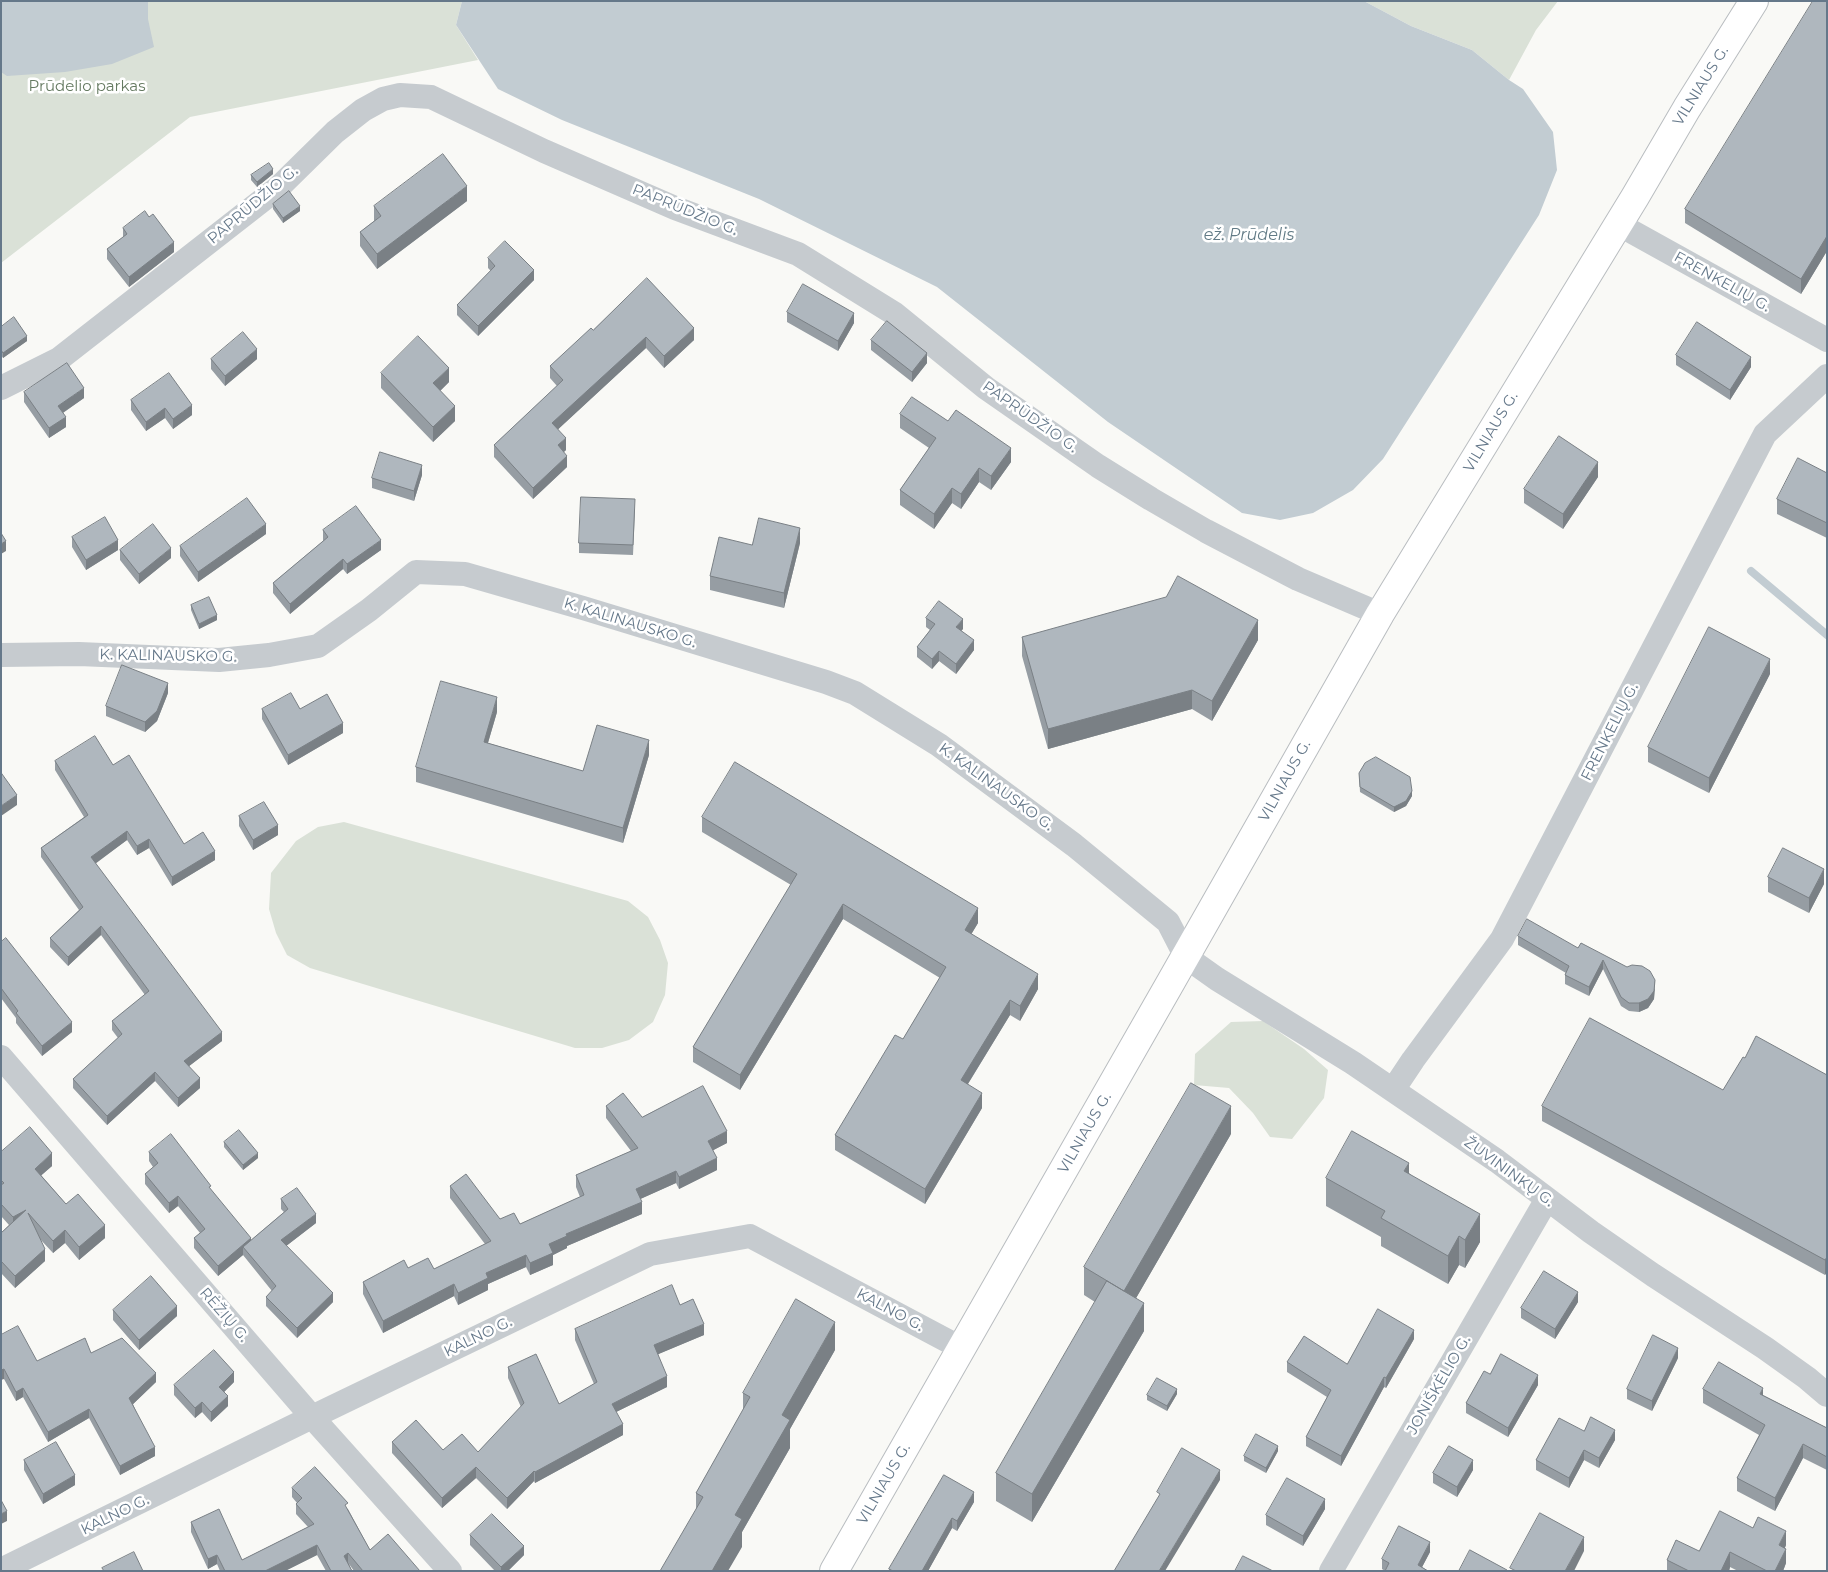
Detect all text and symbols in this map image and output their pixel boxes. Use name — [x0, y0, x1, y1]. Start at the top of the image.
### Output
street label: VILNIAUS G. — [1669, 43, 1733, 129]
park label: Prūdelio parkas — [28, 78, 146, 96]
street label: PAPRŪDŽIO G. — [204, 162, 302, 248]
street label: PAPRŪDŽIO G. — [630, 181, 740, 239]
water label: ež. Prūdelis — [1204, 225, 1294, 245]
street label: FRENKELIŲ G. — [1671, 248, 1773, 316]
street label: PAPRŪDŽIO G. — [979, 377, 1081, 457]
street label: VILNIAUS G. — [1460, 388, 1522, 476]
street label: K. KALINAUSKO G. — [562, 594, 698, 652]
street label: K. KALINAUSKO G. — [99, 646, 237, 666]
street label: FRENKELIŲ G. — [1578, 680, 1642, 784]
street label: VILNIAUS G. — [1255, 737, 1315, 825]
street label: K. KALINAUSKO G. — [935, 739, 1057, 835]
street label: VILNIAUS G. — [1054, 1089, 1116, 1177]
street label: ŽUVININKŲ G. — [1461, 1133, 1557, 1211]
street label: RĖŽIŲ G. — [196, 1284, 252, 1346]
street label: KALNO G. — [853, 1285, 927, 1335]
street label: KALNO G. — [441, 1313, 515, 1361]
street label: JONIŠKĖLIO G. — [1403, 1332, 1475, 1438]
street label: VILNIAUS G. — [853, 1440, 915, 1528]
street label: KALNO G. — [78, 1491, 152, 1539]

